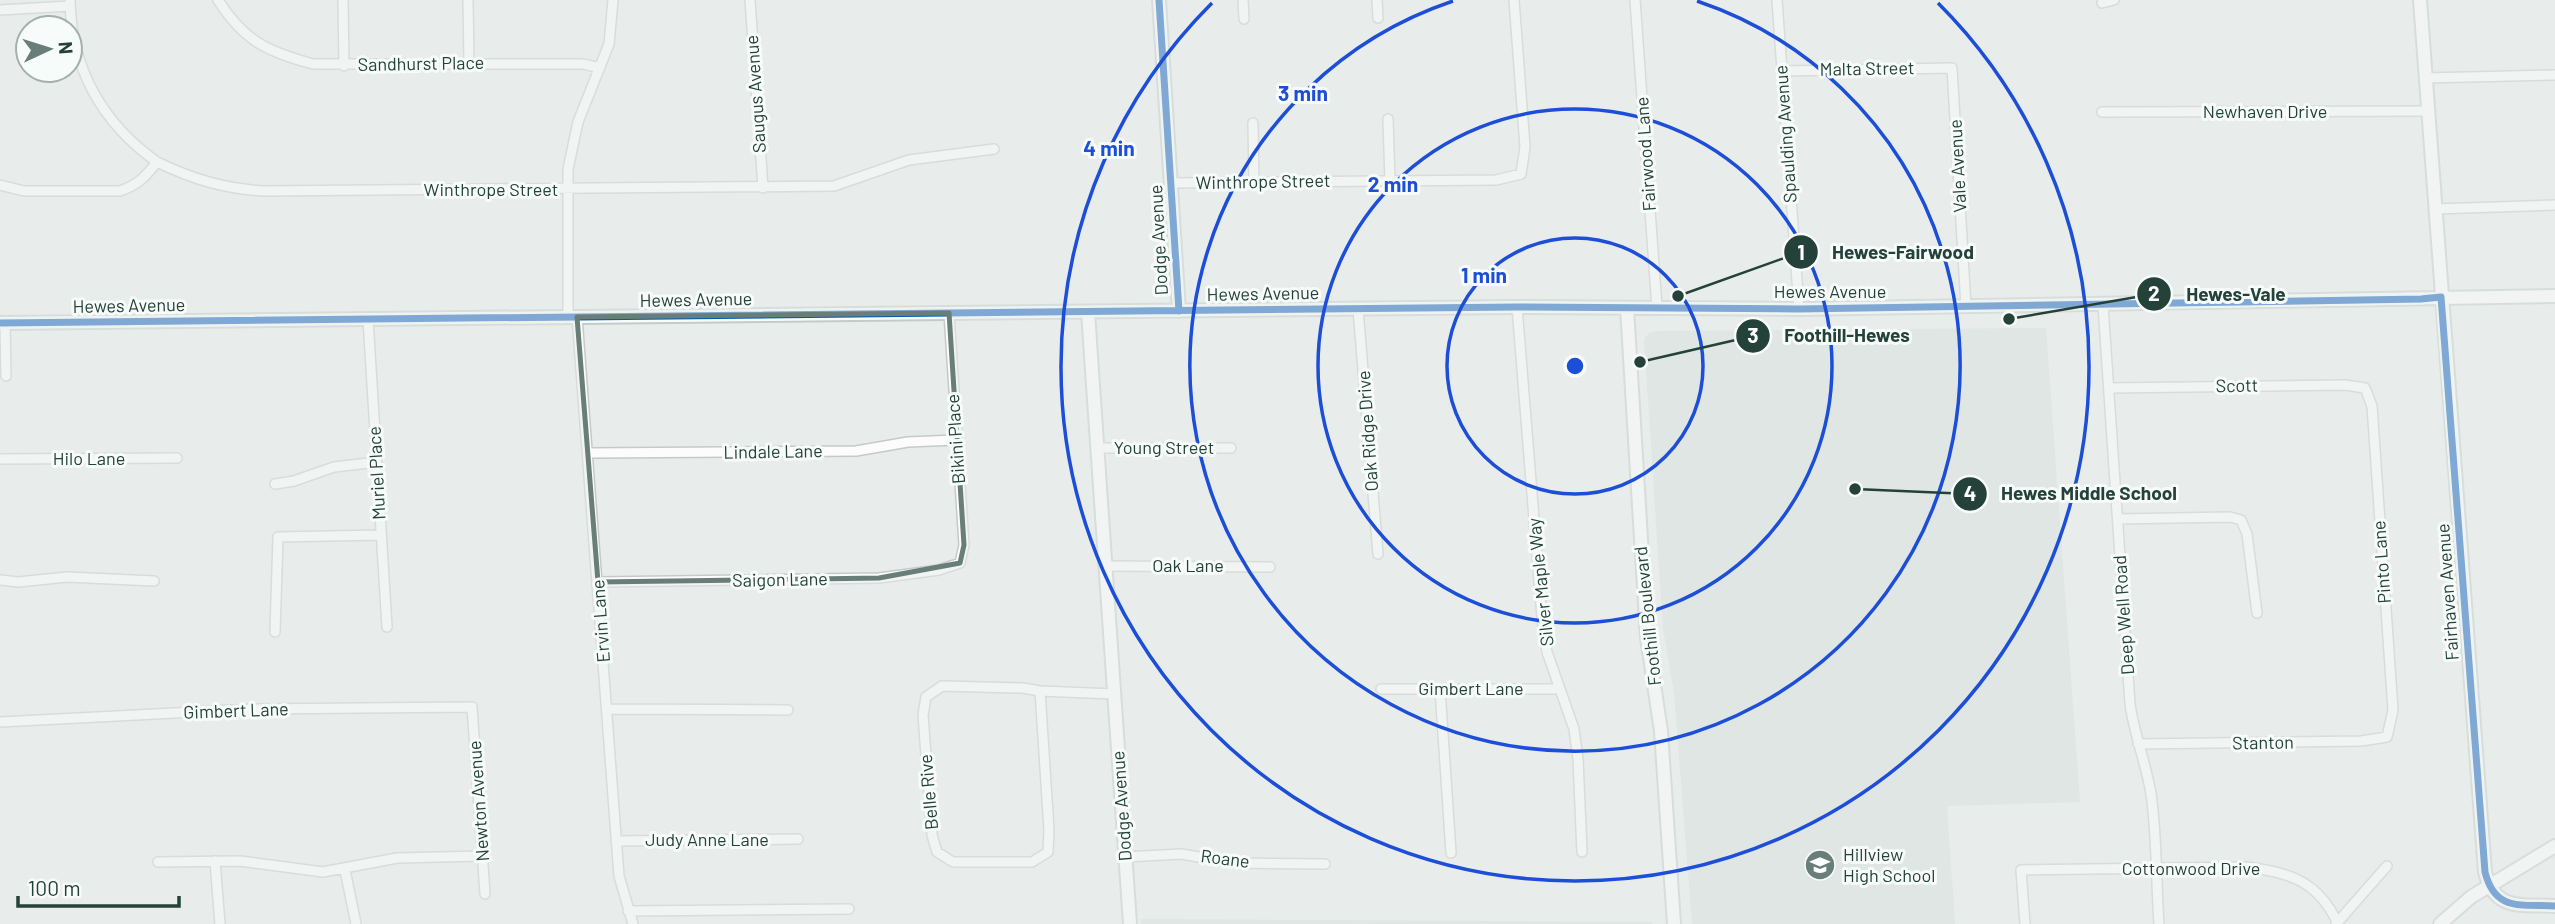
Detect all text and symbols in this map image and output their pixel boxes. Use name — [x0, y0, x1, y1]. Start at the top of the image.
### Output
north arrow — [14, 14, 84, 84]
street label: Saugus Avenue — [740, 34, 770, 154]
text: N — [55, 41, 78, 55]
street label: Sandhurst Place — [357, 51, 484, 75]
street label: Malta Street — [1819, 56, 1915, 80]
street label: Spaulding Avenue — [1769, 64, 1801, 204]
text: 3 min — [1278, 80, 1328, 105]
street label: Fairwood Lane — [1630, 96, 1660, 212]
street label: Newhaven Drive — [2203, 100, 2327, 122]
street label: Vale Avenue — [1944, 119, 1970, 213]
text: 4 min — [1083, 135, 1135, 160]
street label: Winthrope Street — [1195, 169, 1331, 193]
text: 2 min — [1368, 171, 1418, 196]
street label: Winthrope Street — [424, 178, 558, 200]
street label: Dodge Avenue — [1144, 184, 1172, 296]
callout: Hewes-Fairwood — [1783, 232, 1988, 272]
text: 1 — [1797, 239, 1805, 264]
text: Hewes-Fairwood — [1832, 240, 1974, 263]
text: 1 min — [1461, 262, 1507, 287]
callout: Hewes-Vale — [2137, 274, 2299, 314]
street label: Hewes Avenue — [1774, 280, 1886, 302]
text: 2 — [2148, 280, 2160, 305]
street label: Hewes Avenue — [1206, 281, 1320, 305]
text: Hewes-Vale — [2186, 282, 2286, 305]
street label: Hewes Avenue — [639, 287, 753, 311]
street label: Hewes Avenue — [72, 293, 186, 317]
callout: Foothill-Hewes — [1735, 316, 1924, 356]
text: 3 — [1747, 322, 1759, 347]
text: Foothill-Hewes — [1784, 323, 1910, 346]
centre of rings — [1563, 354, 1587, 378]
street label: Oak Ridge Drive — [1352, 370, 1382, 492]
street label: Scott — [2215, 374, 2258, 396]
street label: Bikini Place — [941, 393, 969, 485]
street label: Muriel Place — [363, 426, 389, 521]
street label: Young Street — [1114, 436, 1214, 458]
street label: Lindale Lane — [723, 439, 823, 463]
street label: Hilo Lane — [53, 447, 125, 469]
callout: Hewes Middle School — [1952, 474, 2191, 514]
text: 4 — [1964, 480, 1976, 505]
text: Hewes Middle School — [2001, 481, 2177, 504]
street label: Silver Maple Way — [1522, 517, 1558, 647]
street label: Pinto Lane — [2367, 520, 2395, 604]
street label: Fairhaven Avenue — [2431, 523, 2463, 661]
street label: Foothill Boulevard — [1629, 545, 1665, 687]
street label: Oak Lane — [1152, 554, 1224, 576]
street label: Deep Well Road — [2108, 554, 2138, 676]
street label: Saigon Lane — [732, 567, 828, 591]
street label: Ervin Lane — [586, 579, 614, 663]
street label: Gimbert Lane — [1418, 677, 1524, 699]
street label: Gimbert Lane — [183, 697, 289, 723]
street label: Stanton — [2232, 730, 2294, 754]
street label: Newton Avenue — [463, 740, 493, 862]
street label: Dodge Avenue — [1106, 750, 1136, 862]
street label: Belle Rive — [914, 753, 942, 831]
street label: Judy Anne Lane — [645, 828, 769, 850]
place label: Hillview High School — [1843, 843, 1936, 886]
street label: Roane — [1199, 844, 1251, 872]
school or university icon: Hillview High School — [1803, 848, 1837, 882]
street label: Cottonwood Drive — [2122, 857, 2260, 879]
scale bar — [18, 864, 178, 908]
text: 100 m — [28, 875, 81, 900]

